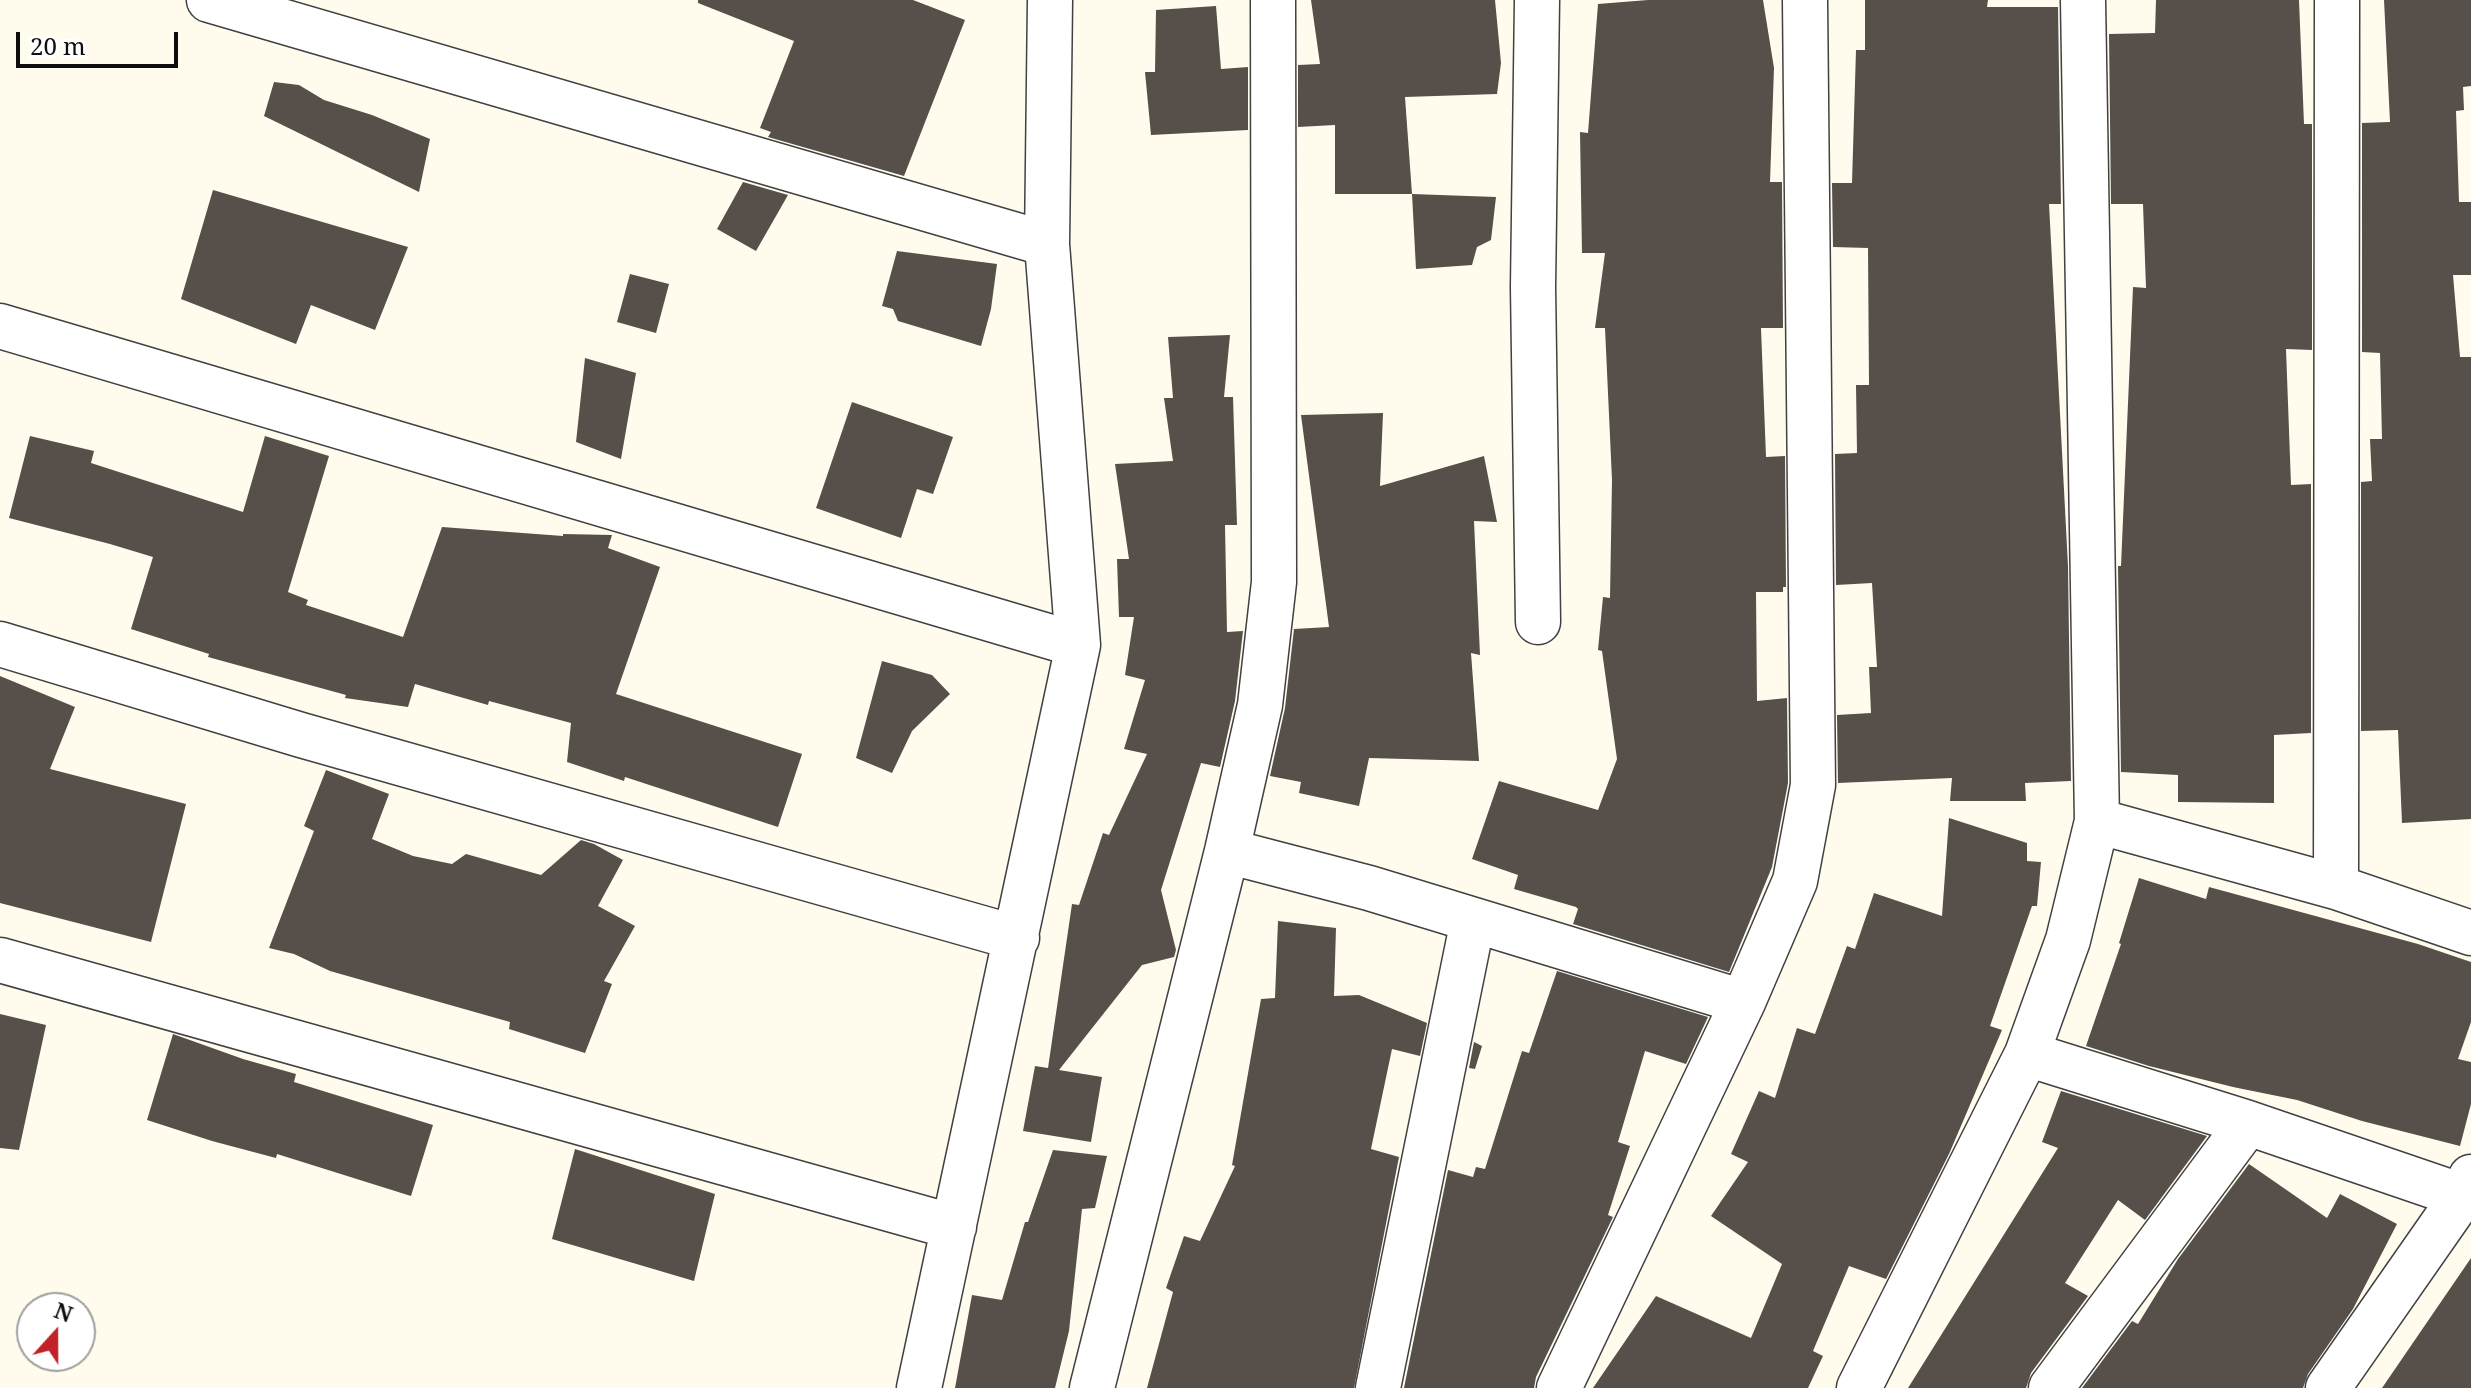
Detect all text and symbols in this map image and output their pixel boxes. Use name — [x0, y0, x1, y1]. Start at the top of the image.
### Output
scale bar — [20, 16, 182, 66]
text: 20 m — [30, 29, 86, 62]
north arrow — [16, 1292, 96, 1372]
text: N — [50, 1294, 77, 1329]

